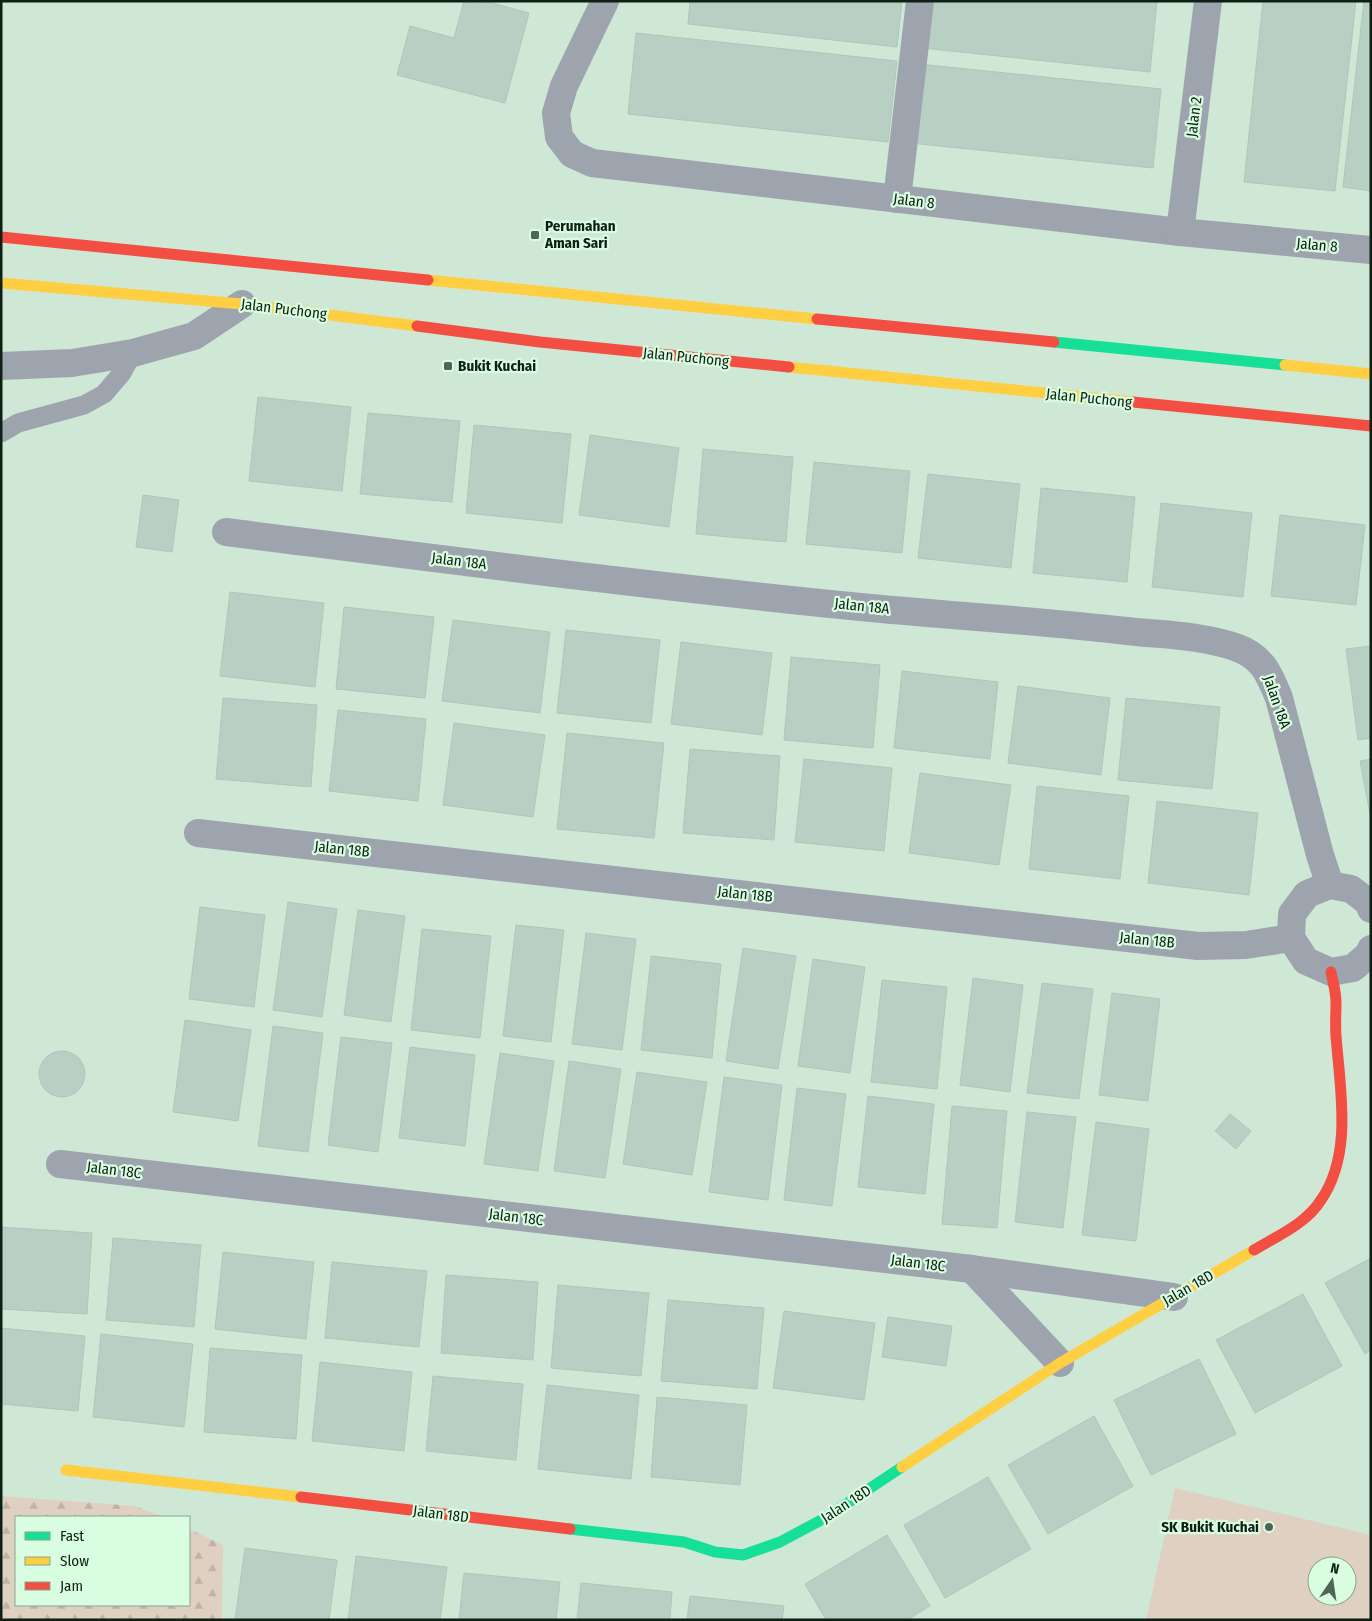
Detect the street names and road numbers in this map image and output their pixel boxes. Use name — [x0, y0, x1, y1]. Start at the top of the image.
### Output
street label: Jalan 2 — [1183, 95, 1205, 138]
street label: Jalan 8 — [892, 190, 936, 212]
street label: Jalan 8 — [1296, 234, 1338, 256]
street label: Jalan Puchong — [240, 295, 328, 323]
street label: Jalan Puchong — [642, 344, 730, 370]
street label: Jalan Puchong — [1045, 385, 1133, 411]
street label: Jalan 18A — [431, 549, 488, 573]
street label: Jalan 18A — [834, 594, 890, 618]
street label: Jalan 18A — [1260, 673, 1295, 731]
street label: Jalan 18B — [313, 837, 371, 861]
street label: Jalan 18B — [716, 882, 774, 906]
street label: Jalan 18B — [1118, 928, 1176, 952]
street label: Jalan 18C — [86, 1158, 143, 1182]
street label: Jalan 18C — [488, 1205, 545, 1229]
street label: Jalan 18C — [890, 1251, 947, 1275]
street label: Jalan 18D — [1159, 1266, 1217, 1310]
street label: Jalan 18D — [818, 1481, 874, 1527]
street label: Jalan 18D — [412, 1502, 470, 1526]

